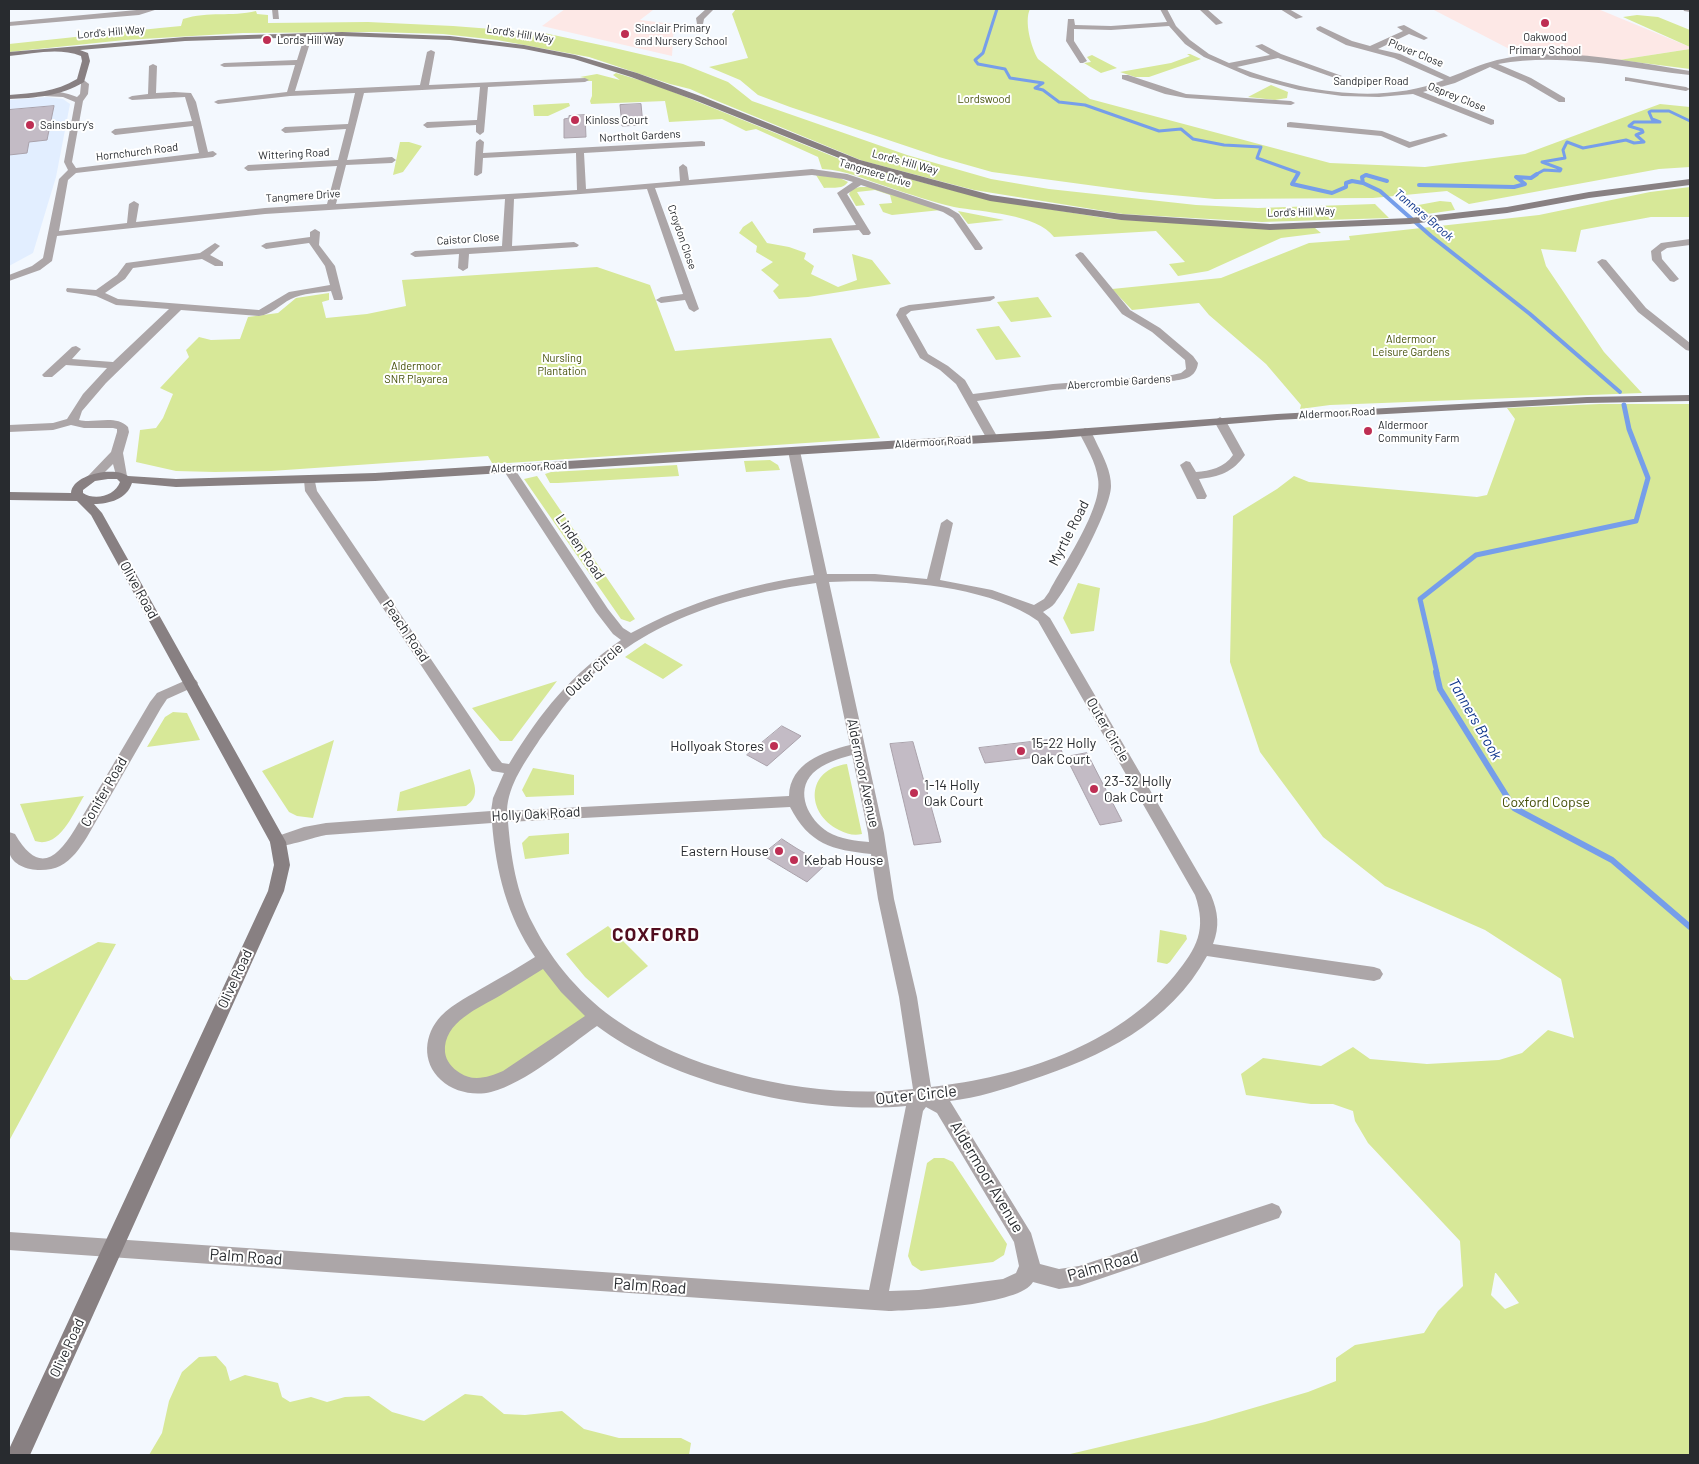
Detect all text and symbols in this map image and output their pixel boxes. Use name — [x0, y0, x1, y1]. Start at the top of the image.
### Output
marker: Oakwood Primary School — [1539, 17, 1551, 29]
place label: Sinclair Primary and Nursery School — [635, 21, 727, 47]
street label: Lord's Hill Way — [77, 22, 145, 42]
street label: Lord's Hill Way — [485, 22, 555, 46]
marker: Sinclair Primary and Nursery School — [619, 28, 631, 40]
place label: Oakwood Primary School — [1509, 30, 1581, 56]
place label: Lords Hill Way — [277, 33, 344, 47]
marker: Lords Hill Way — [261, 34, 273, 46]
street label: Plover Close — [1387, 36, 1445, 70]
street label: Sandpiper Road — [1333, 74, 1409, 88]
street label: Osprey Close — [1426, 79, 1488, 115]
park label: Lordswood — [958, 92, 1010, 106]
place label: Kinloss Court — [585, 113, 648, 127]
marker: Kinloss Court — [569, 114, 581, 126]
place label: Sainsbury's — [40, 118, 94, 132]
marker: Sainsbury's — [24, 119, 36, 131]
street label: Northolt Gardens — [599, 127, 681, 145]
street label: Hornchurch Road — [95, 140, 179, 164]
street label: Wittering Road — [258, 146, 330, 162]
street label: Lord's Hill Way — [871, 147, 939, 177]
street label: Tangmere Drive — [837, 156, 913, 190]
water label: Tanners Brook — [1391, 186, 1457, 244]
street label: Tangmere Drive — [265, 187, 341, 205]
street label: Croydon Close — [665, 203, 699, 271]
street label: Lord's Hill Way — [1267, 204, 1335, 220]
street label: Caistor Close — [436, 230, 500, 248]
park label: Aldermoor Leisure Gardens — [1372, 332, 1450, 358]
park label: Nursling Plantation — [538, 351, 586, 377]
park label: Aldermoor SNR Playarea — [384, 359, 448, 385]
street label: Abercrombie Gardens — [1067, 372, 1171, 392]
street label: Aldermoor Road — [1298, 404, 1376, 422]
place label: Aldermoor Community Farm — [1378, 418, 1459, 444]
marker: Aldermoor Community Farm — [1362, 425, 1374, 437]
street label: Aldermoor Road — [894, 433, 972, 451]
street label: Aldermoor Road — [490, 458, 568, 476]
street label: Myrtle Road — [1045, 497, 1093, 569]
street label: Linden Road — [552, 511, 608, 583]
street label: Olive Road — [116, 558, 162, 622]
street label: Peach Road — [379, 597, 433, 665]
street label: Outer Circle — [562, 640, 626, 700]
water label: Tanners Brook — [1444, 675, 1506, 763]
street label: Outer Circle — [1083, 695, 1133, 765]
street label: Aldermoor Avenue — [843, 717, 883, 829]
place label: 15-22 Holly Oak Court — [1031, 735, 1096, 768]
place label: Hollyoak Stores — [670, 738, 764, 754]
marker: Hollyoak Stores — [768, 740, 780, 752]
marker: 15-22 Holly Oak Court — [1015, 745, 1027, 757]
street label: Conifer Road — [77, 754, 131, 830]
place label: 23-32 Holly Oak Court — [1104, 773, 1171, 806]
place label: 1-14 Holly Oak Court — [924, 777, 984, 810]
marker: 23-32 Holly Oak Court — [1088, 783, 1100, 795]
marker: 1-14 Holly Oak Court — [908, 787, 920, 799]
park label: Coxford Copse — [1502, 794, 1590, 810]
street label: Holly Oak Road — [491, 803, 581, 825]
place label: Eastern House — [680, 843, 769, 859]
marker: Eastern House — [773, 845, 785, 857]
place label: Kebab House — [804, 852, 884, 868]
marker: Kebab House — [788, 854, 800, 866]
district label: COXFORD — [611, 924, 701, 946]
street label: Olive Road — [214, 947, 256, 1011]
street label: Outer Circle — [874, 1081, 958, 1109]
street label: Aldermoor Avenue — [946, 1118, 1028, 1236]
street label: Palm Road — [209, 1245, 283, 1269]
street label: Palm Road — [1065, 1247, 1141, 1285]
street label: Palm Road — [613, 1274, 687, 1298]
street label: Olive Road — [46, 1316, 88, 1380]

